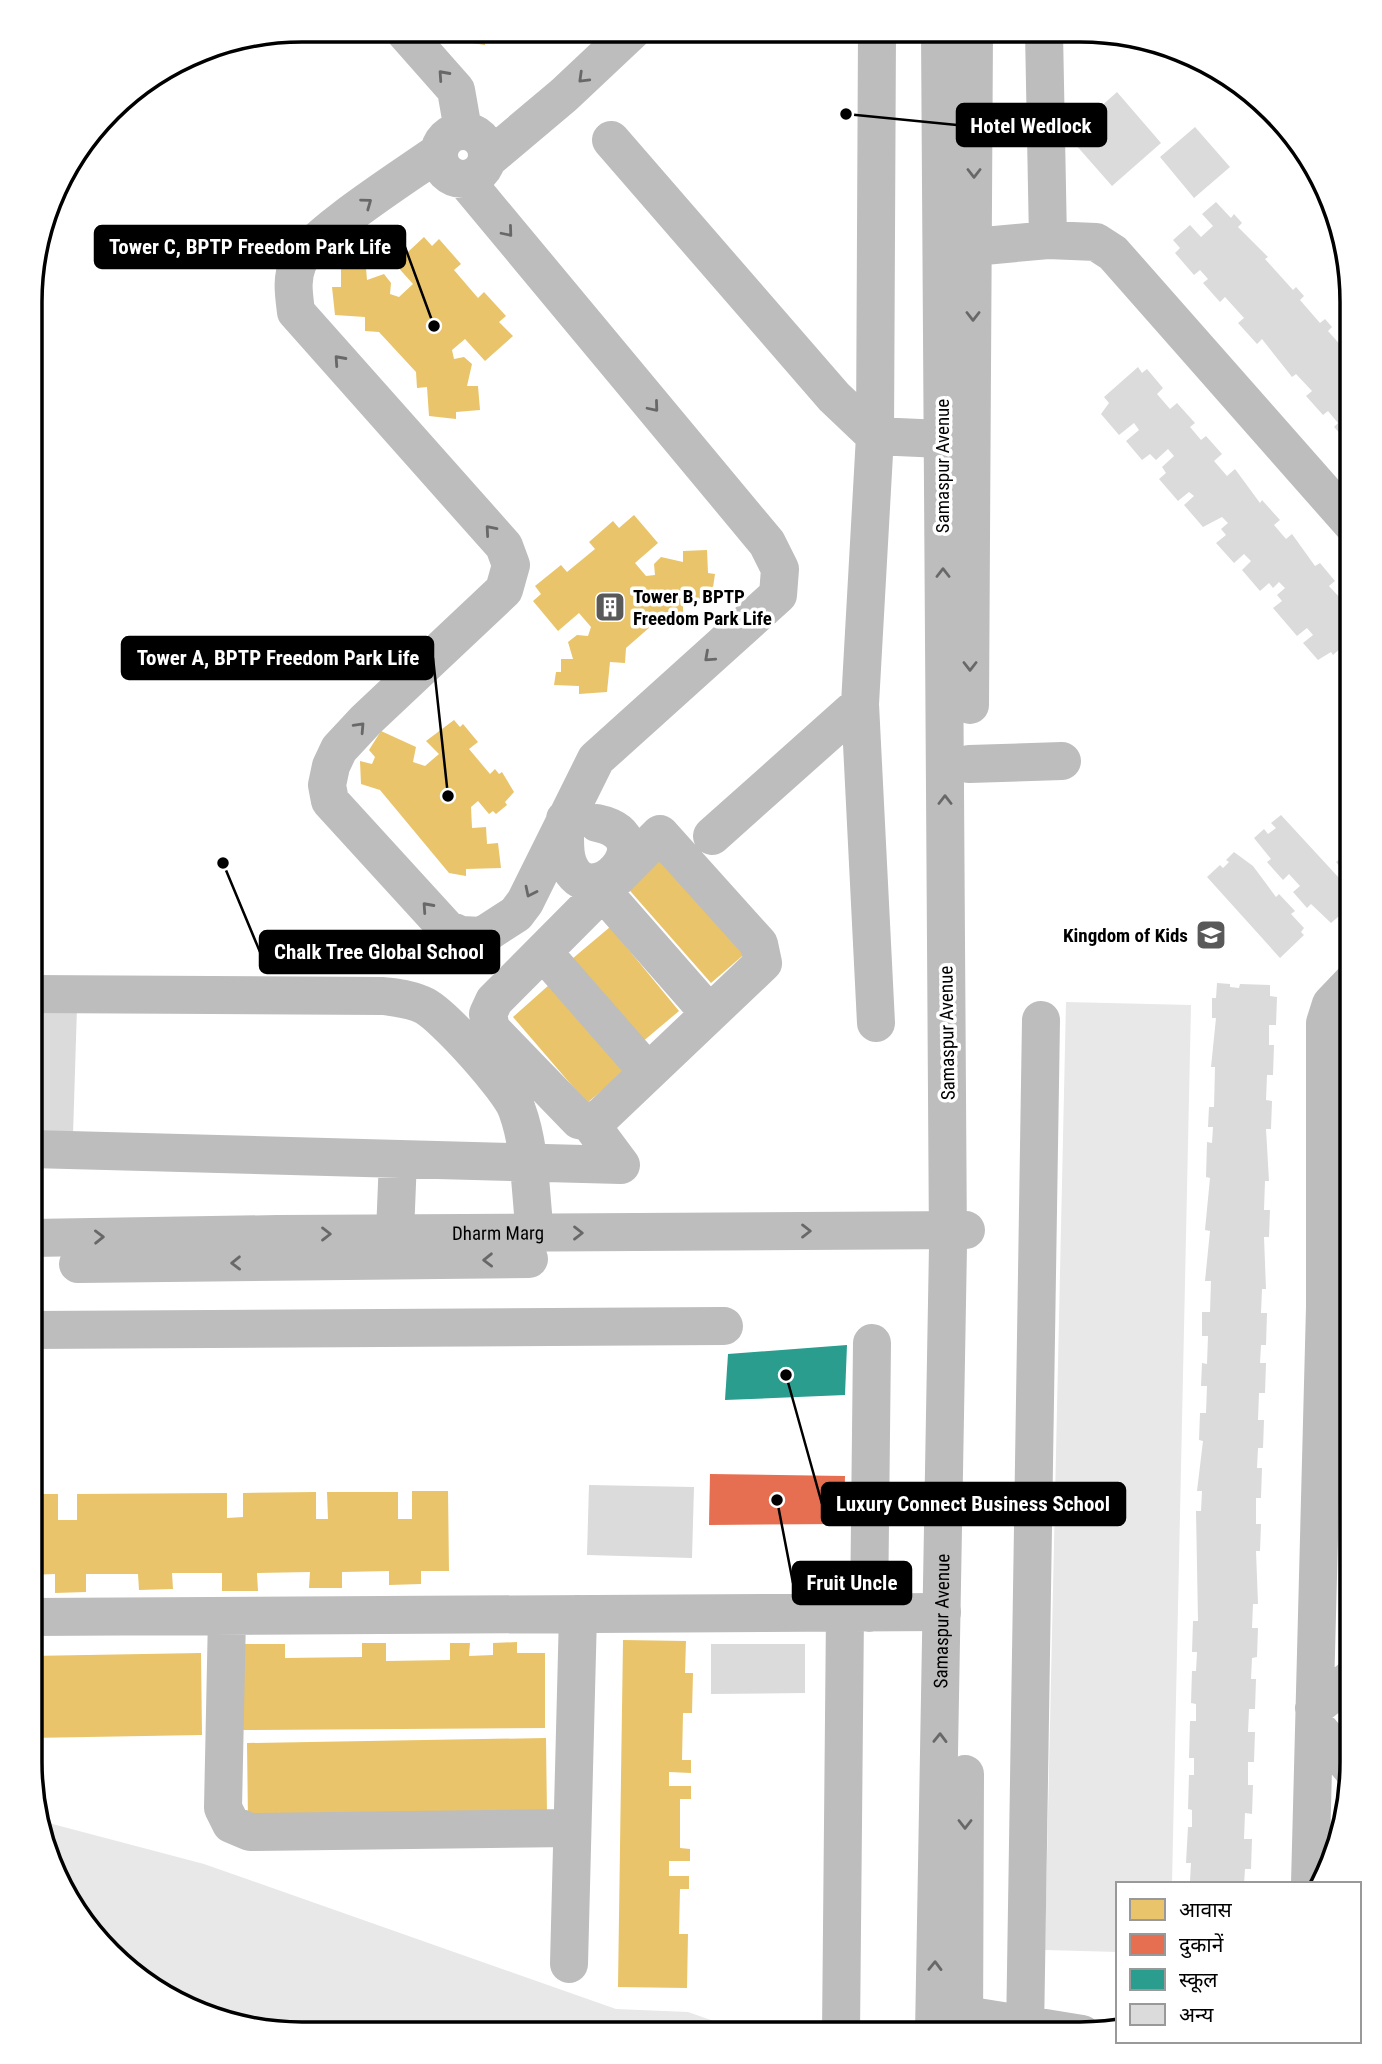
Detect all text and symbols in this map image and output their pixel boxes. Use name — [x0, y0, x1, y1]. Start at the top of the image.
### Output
one-way arrow — [578, 69, 591, 82]
one-way arrow — [439, 71, 451, 84]
callout: Hotel Wedlock — [957, 104, 1106, 146]
text: Hotel Wedlock — [970, 114, 1093, 138]
one-way arrow — [966, 169, 982, 179]
one-way arrow — [359, 199, 372, 212]
one-way arrow — [500, 224, 512, 237]
callout: Tower C, BPTP Freedom Park Life — [95, 226, 405, 268]
text: Tower C, BPTP Freedom Park Life — [109, 235, 391, 259]
one-way arrow — [965, 311, 981, 321]
one-way arrow — [334, 355, 347, 368]
one-way arrow — [646, 398, 658, 411]
street label: Samaspur Avenue — [931, 399, 954, 533]
one-way arrow — [485, 525, 498, 538]
one-way arrow — [935, 567, 951, 577]
place label: Tower B, BPTP Freedom Park Life — [633, 585, 772, 630]
building icon: Tower B, BPTP Freedom Park Life — [593, 590, 627, 624]
callout: Tower A, BPTP Freedom Park Life — [122, 637, 433, 679]
text: Tower A, BPTP Freedom Park Life — [137, 646, 419, 670]
one-way arrow — [705, 649, 718, 661]
one-way arrow — [962, 661, 978, 671]
one-way arrow — [351, 722, 364, 735]
one-way arrow — [937, 794, 952, 805]
one-way arrow — [525, 885, 539, 897]
one-way arrow — [423, 902, 435, 915]
school or university icon: Kingdom of Kids — [1194, 918, 1228, 952]
place label: Kingdom of Kids — [1063, 924, 1188, 947]
callout: Chalk Tree Global School — [260, 931, 499, 973]
text: Chalk Tree Global School — [274, 940, 484, 964]
street label: Samaspur Avenue — [934, 966, 960, 1100]
street label: Dharm Marg — [452, 1221, 544, 1244]
one-way arrow — [801, 1223, 812, 1239]
one-way arrow — [574, 1225, 584, 1241]
one-way arrow — [321, 1226, 332, 1241]
one-way arrow — [94, 1229, 105, 1245]
one-way arrow — [482, 1252, 493, 1267]
one-way arrow — [230, 1255, 241, 1270]
callout: Luxury Connect Business School — [822, 1483, 1125, 1525]
text: Luxury Connect Business School — [836, 1492, 1110, 1516]
street label: Samaspur Avenue — [929, 1554, 954, 1689]
callout: Fruit Uncle — [793, 1562, 911, 1604]
text: Fruit Uncle — [807, 1571, 897, 1595]
one-way arrow — [932, 1732, 948, 1743]
one-way arrow — [957, 1819, 973, 1830]
legend — [1116, 1882, 1361, 2043]
text: आवास — [1179, 1898, 1233, 1922]
text: दुकानें — [1179, 1933, 1224, 1959]
one-way arrow — [928, 1960, 943, 1971]
text: स्कूल — [1179, 1968, 1218, 1993]
text: अन्य — [1179, 2003, 1214, 2027]

